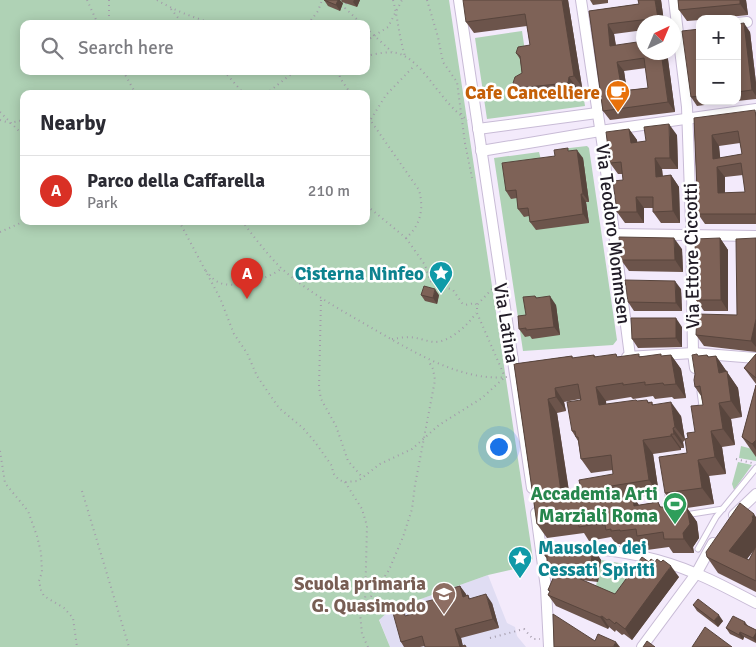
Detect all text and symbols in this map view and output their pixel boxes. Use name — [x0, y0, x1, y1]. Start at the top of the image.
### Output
north arrow — [636, 15, 681, 60]
map controls — [696, 15, 741, 105]
button: + — [696, 15, 741, 60]
search box — [20, 20, 370, 75]
icon: search — [38, 34, 66, 62]
text: Search here — [78, 36, 174, 60]
button: − — [696, 60, 741, 105]
cafe icon: Cafe Cancelliere — [605, 79, 631, 113]
place label: Cafe Cancelliere — [465, 81, 600, 105]
text: Nearby — [40, 110, 106, 136]
street label: Via Teodoro Mommsen — [590, 143, 636, 326]
text: Parco della Caffarella — [87, 169, 265, 193]
text: A — [51, 181, 61, 201]
text: 210 m — [308, 181, 350, 201]
street label: Via Ettore Ciccotti — [679, 183, 705, 329]
text: Park — [87, 193, 118, 213]
pin: A — [231, 258, 263, 299]
place icon: Cisterna Ninfeo — [428, 260, 454, 294]
place label: Cisterna Ninfeo — [295, 262, 424, 286]
street label: Via Latina — [488, 281, 524, 365]
your location — [486, 434, 512, 460]
place label: Accademia Arti Marziali Roma — [531, 482, 658, 528]
sports icon: Accademia Arti Marziali Roma — [662, 491, 688, 525]
place label: Mausoleo dei Cessati Spiriti — [538, 536, 655, 582]
place icon: Mausoleo dei Cessati Spiriti — [507, 545, 533, 579]
place label: Scuola primaria G. Quasimodo — [294, 572, 426, 618]
school or university icon: Scuola primaria G. Quasimodo — [431, 581, 457, 615]

